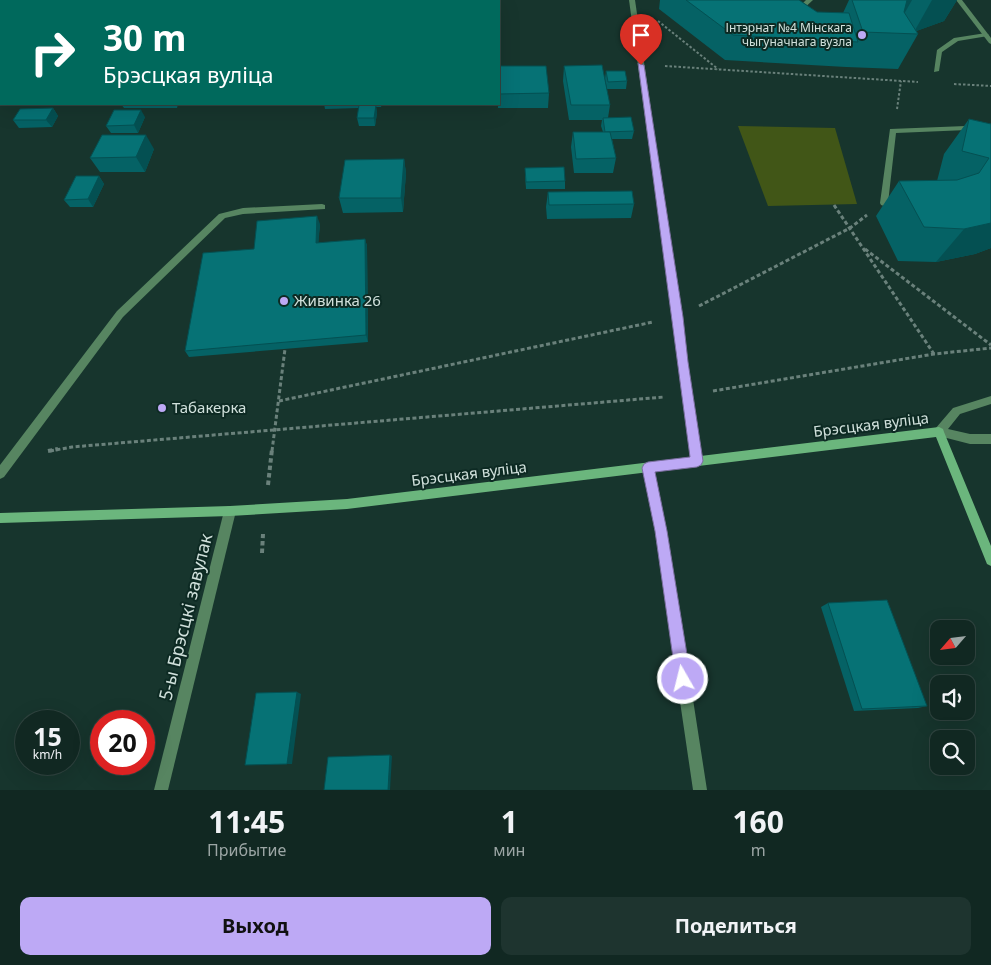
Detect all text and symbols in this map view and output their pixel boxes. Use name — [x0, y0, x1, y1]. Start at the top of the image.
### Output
text: 30 m — [103, 14, 186, 61]
pin — [620, 14, 662, 65]
place label: Інтэрнат №4 Мінскага чыгуначнага вузла — [726, 19, 852, 50]
icon: right — [20, 20, 85, 85]
icon: arrive — [627, 21, 655, 49]
marker: Інтэрнат №4 Мінскага чыгуначнага вузла — [856, 29, 868, 41]
text: Брэсцкая вуліца — [103, 59, 274, 89]
place label: Живинка 26 — [294, 290, 381, 310]
marker: Живинка 26 — [278, 295, 290, 307]
place label: Табакерка — [172, 397, 246, 417]
marker: Табакерка — [156, 402, 168, 414]
street label: Брэсцкая вуліца — [812, 407, 930, 441]
street label: Брэсцкая вуліца — [410, 456, 528, 490]
street label: 5-ы Брэсцкі завулак — [153, 530, 217, 703]
north arrow — [930, 620, 975, 665]
map controls — [930, 620, 975, 775]
position arrow — [656, 652, 708, 704]
button: sound — [930, 675, 975, 720]
speed limit sign: 20 — [90, 710, 155, 775]
text: 15 — [33, 719, 62, 753]
button: search — [930, 730, 975, 775]
text: km/h — [33, 746, 62, 763]
text: 11:45 — [208, 801, 285, 842]
text: 1 — [501, 801, 518, 842]
text: 160 — [732, 801, 784, 842]
text: Прибытие — [207, 839, 286, 861]
text: мин — [493, 839, 525, 861]
text: m — [751, 839, 766, 861]
button: Выход — [20, 897, 491, 955]
button: Поделиться — [501, 897, 971, 955]

